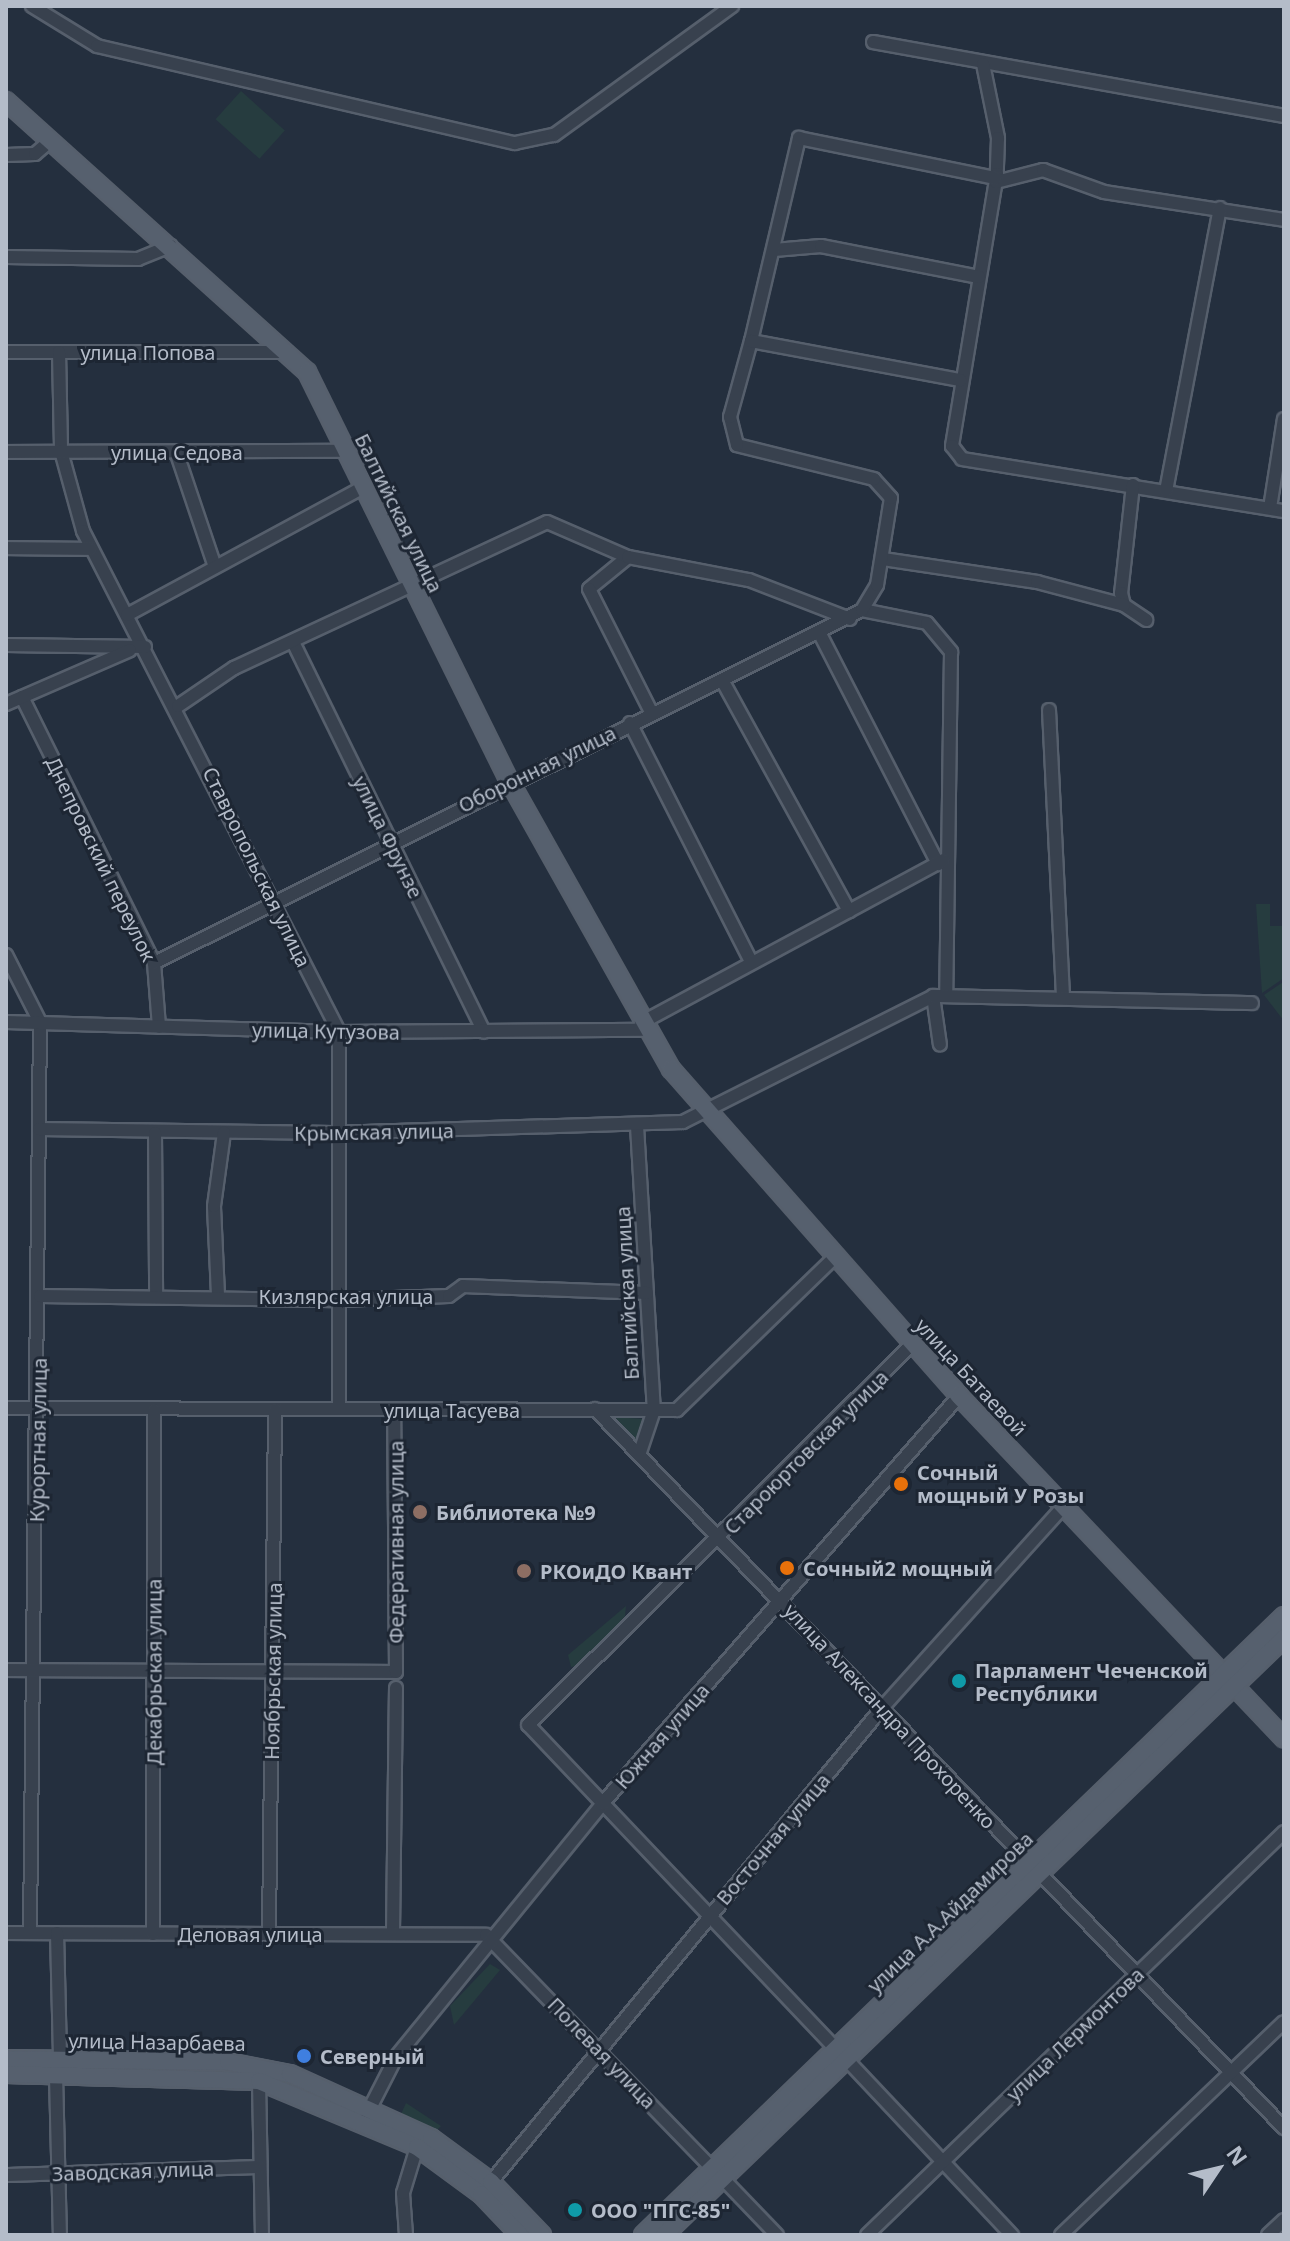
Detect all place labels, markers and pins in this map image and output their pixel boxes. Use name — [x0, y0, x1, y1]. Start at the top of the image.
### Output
place label: Сочный мощный У Розы — [917, 1460, 1084, 1507]
marker: Сочный мощный У Розы — [892, 1475, 910, 1493]
place label: Библиотека №9 — [436, 1500, 596, 1524]
marker: Библиотека №9 — [411, 1503, 429, 1521]
place label: Сочный2 мощный — [803, 1556, 993, 1580]
place label: РКОиДО Квант — [540, 1559, 692, 1583]
marker: Сочный2 мощный — [778, 1559, 796, 1577]
marker: РКОиДО Квант — [515, 1562, 533, 1580]
place label: Парламент Чеченской Республики — [975, 1658, 1208, 1705]
marker: Парламент Чеченской Республики — [950, 1672, 968, 1690]
place label: Северный — [320, 2044, 425, 2068]
marker: Северный — [295, 2047, 313, 2065]
place label: ООО "ПГС-85" — [591, 2198, 730, 2222]
marker: ООО "ПГС-85" — [566, 2201, 584, 2219]

